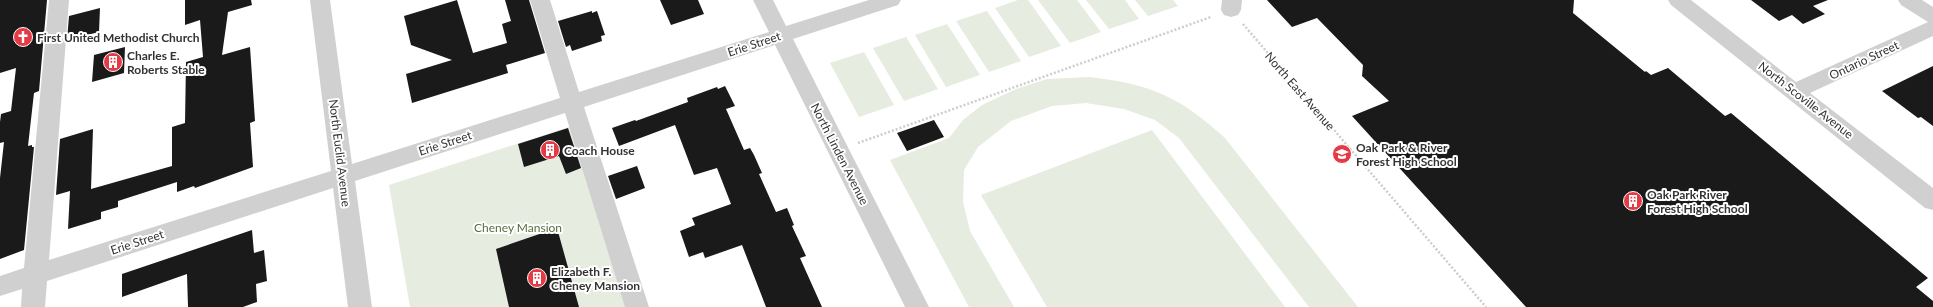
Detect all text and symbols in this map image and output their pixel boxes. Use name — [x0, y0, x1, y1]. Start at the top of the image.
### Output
church icon: First United Methodist Church — [12, 26, 34, 48]
street label: Erie Street — [726, 28, 783, 60]
place label: First United Methodist Church — [37, 30, 200, 45]
street label: Ontario Street — [1827, 37, 1902, 83]
place label: Charles E. Roberts Stable — [127, 48, 205, 77]
street label: North East Avenue — [1262, 49, 1338, 133]
building icon: Charles E. Roberts Stable — [102, 51, 124, 73]
street label: North Scoville Avenue — [1756, 58, 1856, 142]
street label: North Euclid Avenue — [326, 98, 354, 208]
street label: North Linden Avenue — [808, 101, 872, 207]
street label: Erie Street — [417, 127, 474, 159]
building icon: Coach House — [539, 139, 561, 161]
place label: Oak Park & River Forest High School — [1356, 140, 1457, 169]
place label: Coach House — [564, 143, 635, 158]
school or university icon: Oak Park & River Forest High School — [1331, 143, 1353, 165]
place label: Oak Park River Forest High School — [1647, 187, 1748, 216]
building icon: Oak Park River Forest High School — [1622, 190, 1644, 212]
park label: Cheney Mansion — [474, 220, 562, 235]
street label: Erie Street — [109, 226, 166, 258]
place label: Elizabeth F. Cheney Mansion — [551, 264, 640, 293]
building icon: Elizabeth F. Cheney Mansion — [526, 267, 548, 289]

